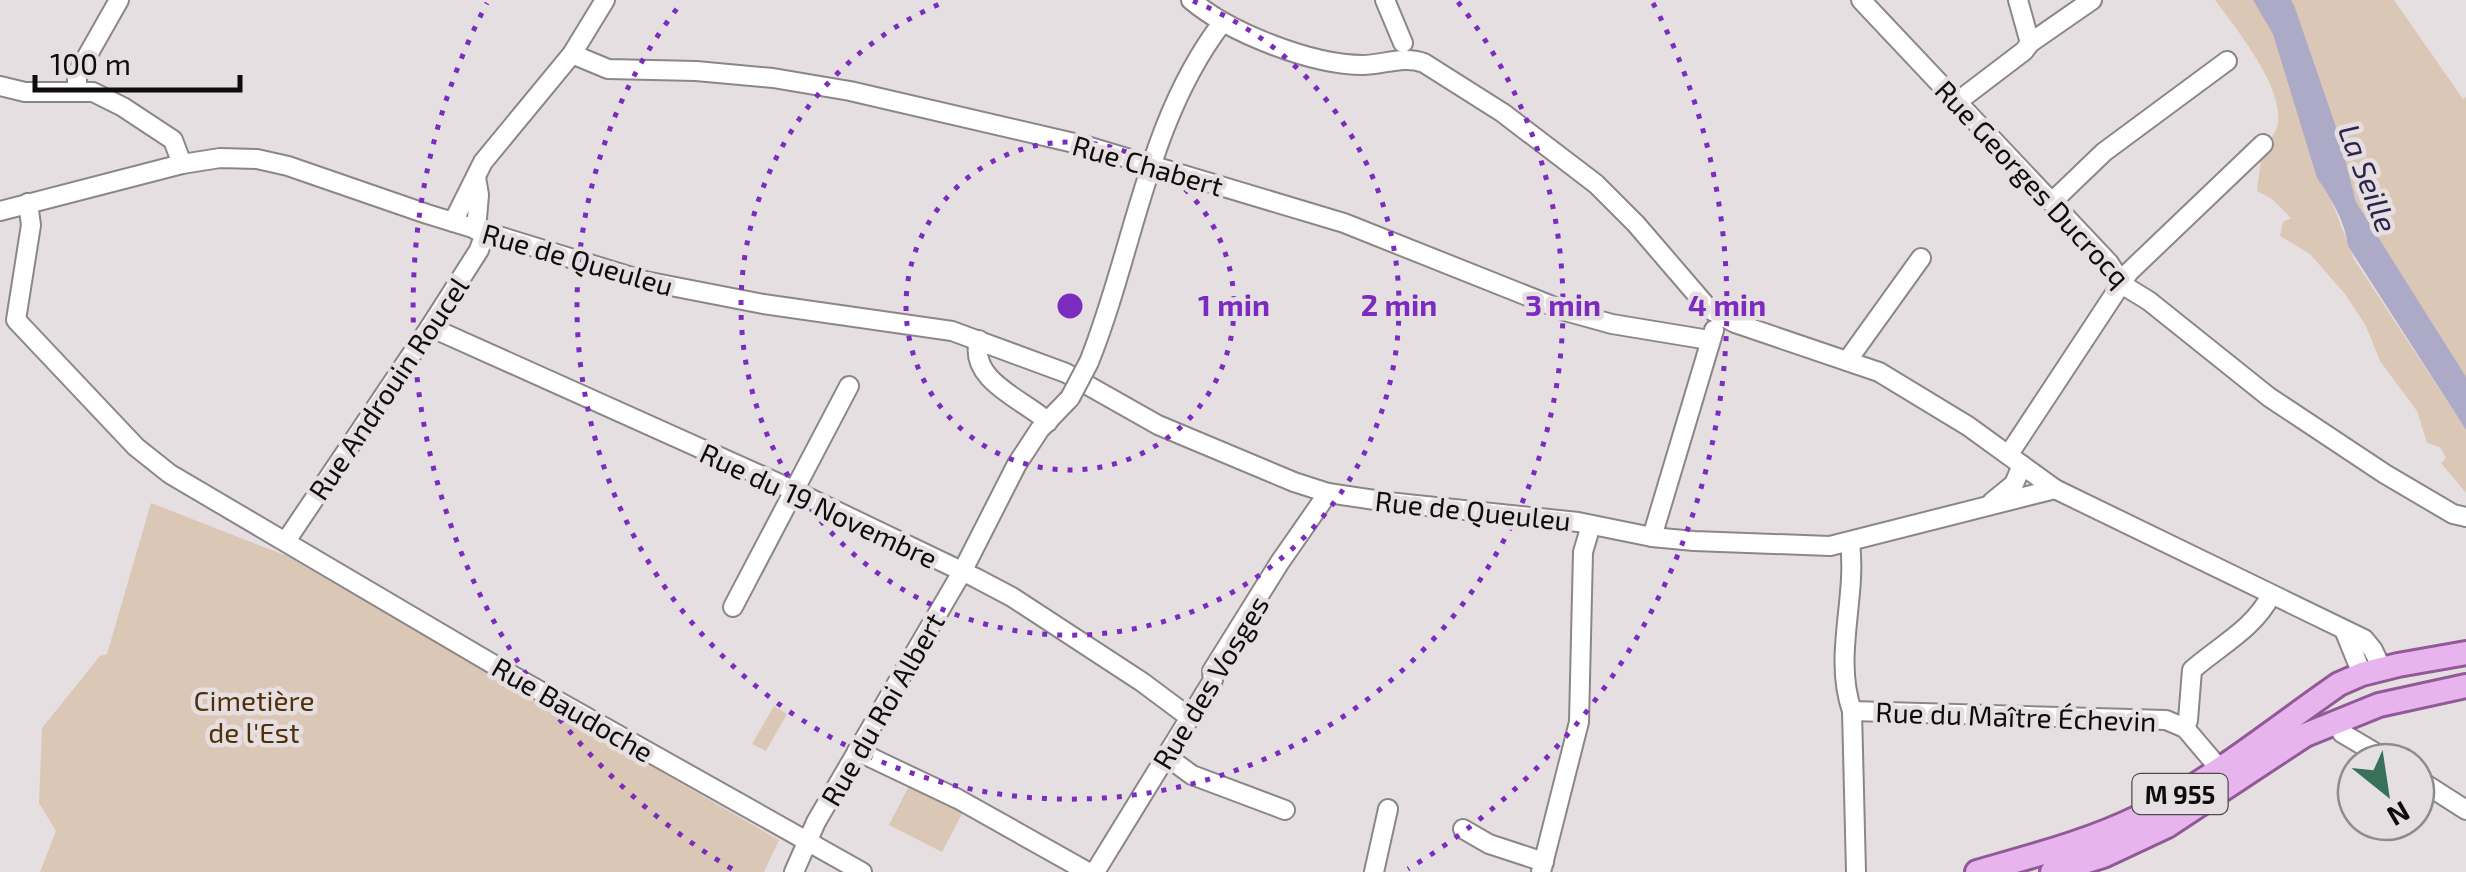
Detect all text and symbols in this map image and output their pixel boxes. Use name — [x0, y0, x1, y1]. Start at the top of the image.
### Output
scale bar — [35, 30, 240, 92]
text: 100 m — [50, 45, 131, 81]
street label: Rue Georges Ducrocq — [1929, 73, 2137, 293]
water label: La Seille — [2332, 119, 2406, 237]
street label: Rue Chabert — [1069, 127, 1227, 203]
street label: Rue de Queuleu — [479, 216, 677, 302]
street label: Rue Androuin Roucel — [301, 269, 476, 506]
text: 1 min — [1198, 286, 1270, 322]
text: 2 min — [1361, 286, 1437, 322]
text: 3 min — [1525, 286, 1601, 322]
text: 4 min — [1688, 286, 1766, 322]
centre of rings — [1052, 288, 1088, 324]
street label: Rue du 19 Novembre — [695, 435, 943, 575]
street label: Rue de Queuleu — [1373, 483, 1573, 537]
street label: Rue des Vosges — [1145, 589, 1275, 775]
street label: Rue du Roi Albert — [813, 607, 951, 811]
street label: Rue Baudoche — [486, 649, 660, 769]
park label: Cimetière de l'Est — [193, 683, 315, 749]
street label: Rue du Maître Échevin — [1875, 694, 2157, 738]
north arrow — [2336, 742, 2436, 842]
road number: M 955 — [2132, 774, 2228, 814]
text: N — [2382, 795, 2416, 834]

